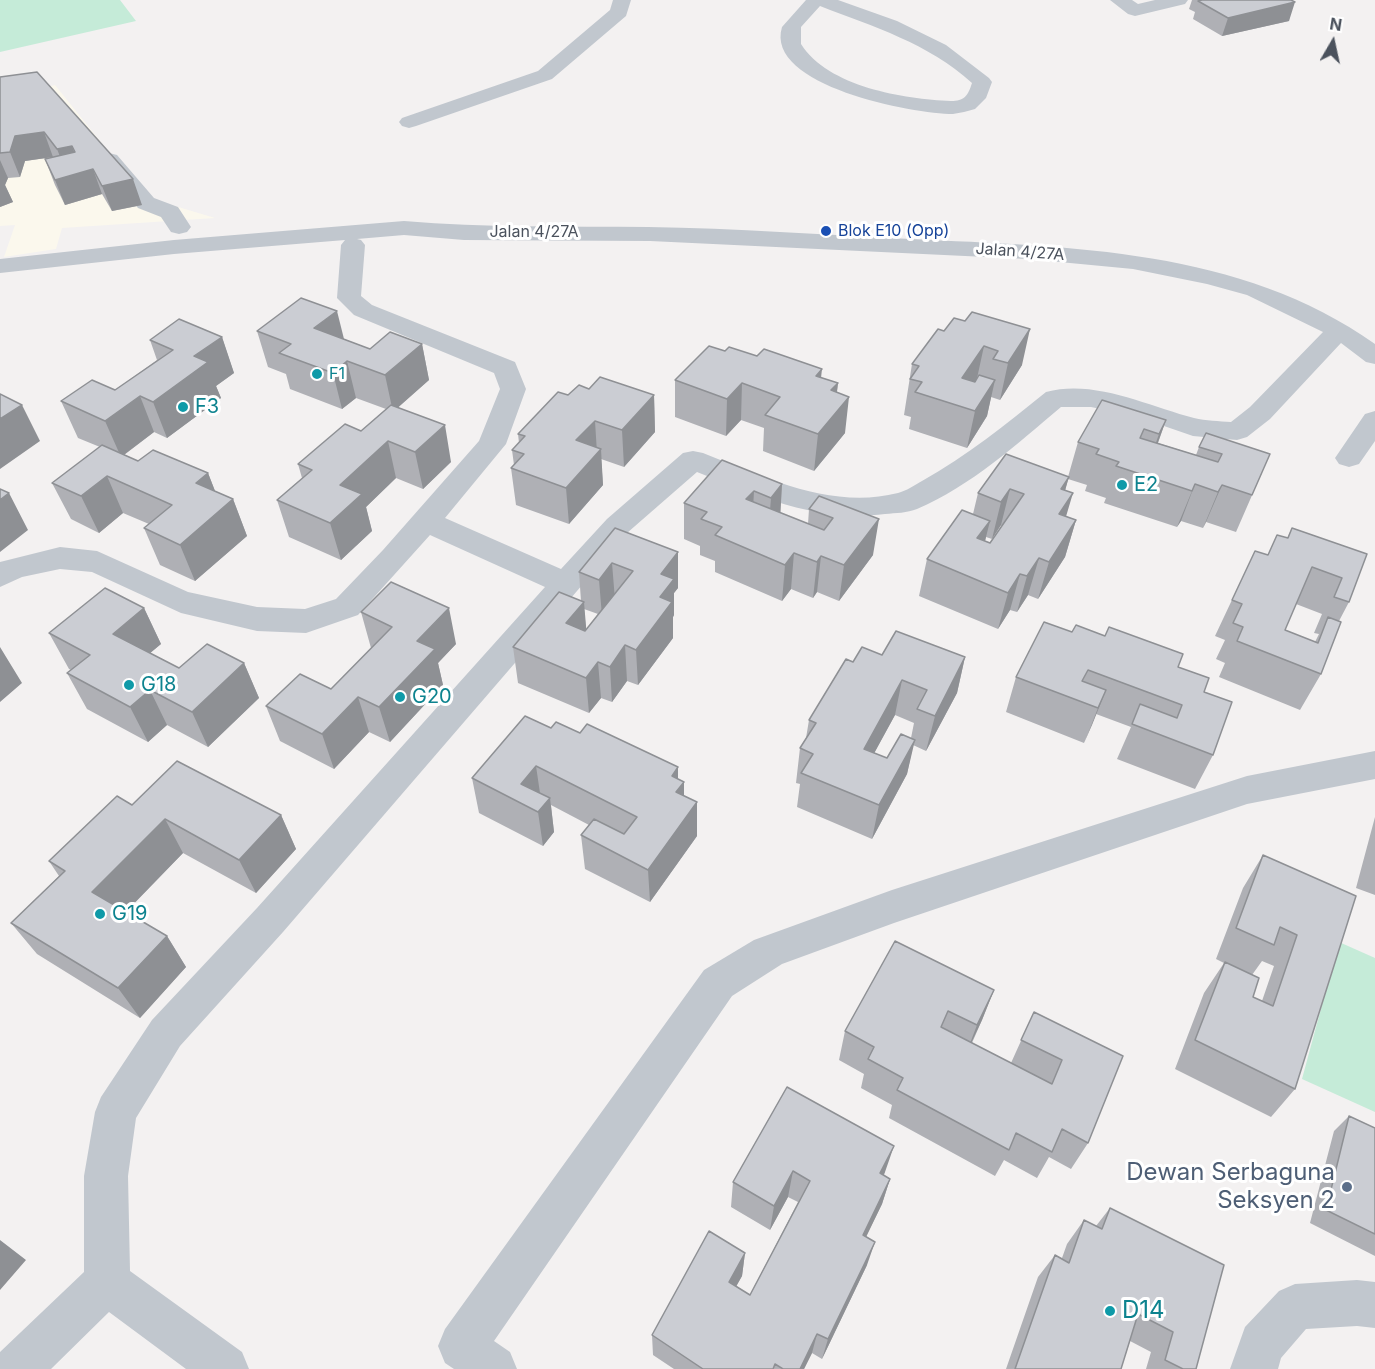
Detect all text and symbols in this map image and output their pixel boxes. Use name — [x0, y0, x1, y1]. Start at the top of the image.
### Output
north arrow — [1303, 12, 1363, 72]
text: N — [1328, 13, 1343, 35]
place label: Blok E10 (Opp) — [838, 221, 949, 241]
street label: Jalan 4/27A — [489, 222, 579, 242]
marker: Blok E10 (Opp) — [819, 224, 833, 238]
street label: Jalan 4/27A — [975, 239, 1065, 265]
place label: F1 — [329, 364, 345, 384]
marker: F1 — [310, 367, 324, 381]
place label: F3 — [195, 395, 219, 419]
marker: F3 — [176, 400, 190, 414]
place label: E2 — [1134, 473, 1158, 497]
marker: E2 — [1115, 478, 1129, 492]
place label: G18 — [141, 673, 176, 697]
marker: G18 — [122, 678, 136, 692]
place label: G20 — [412, 685, 452, 709]
marker: G20 — [393, 690, 407, 704]
place label: G19 — [112, 902, 147, 926]
marker: G19 — [93, 907, 107, 921]
place label: Dewan Serbaguna Seksyen 2 — [1126, 1159, 1335, 1215]
marker: Dewan Serbaguna Seksyen 2 — [1340, 1180, 1354, 1194]
place label: D14 — [1122, 1297, 1165, 1325]
marker: D14 — [1103, 1304, 1117, 1318]

